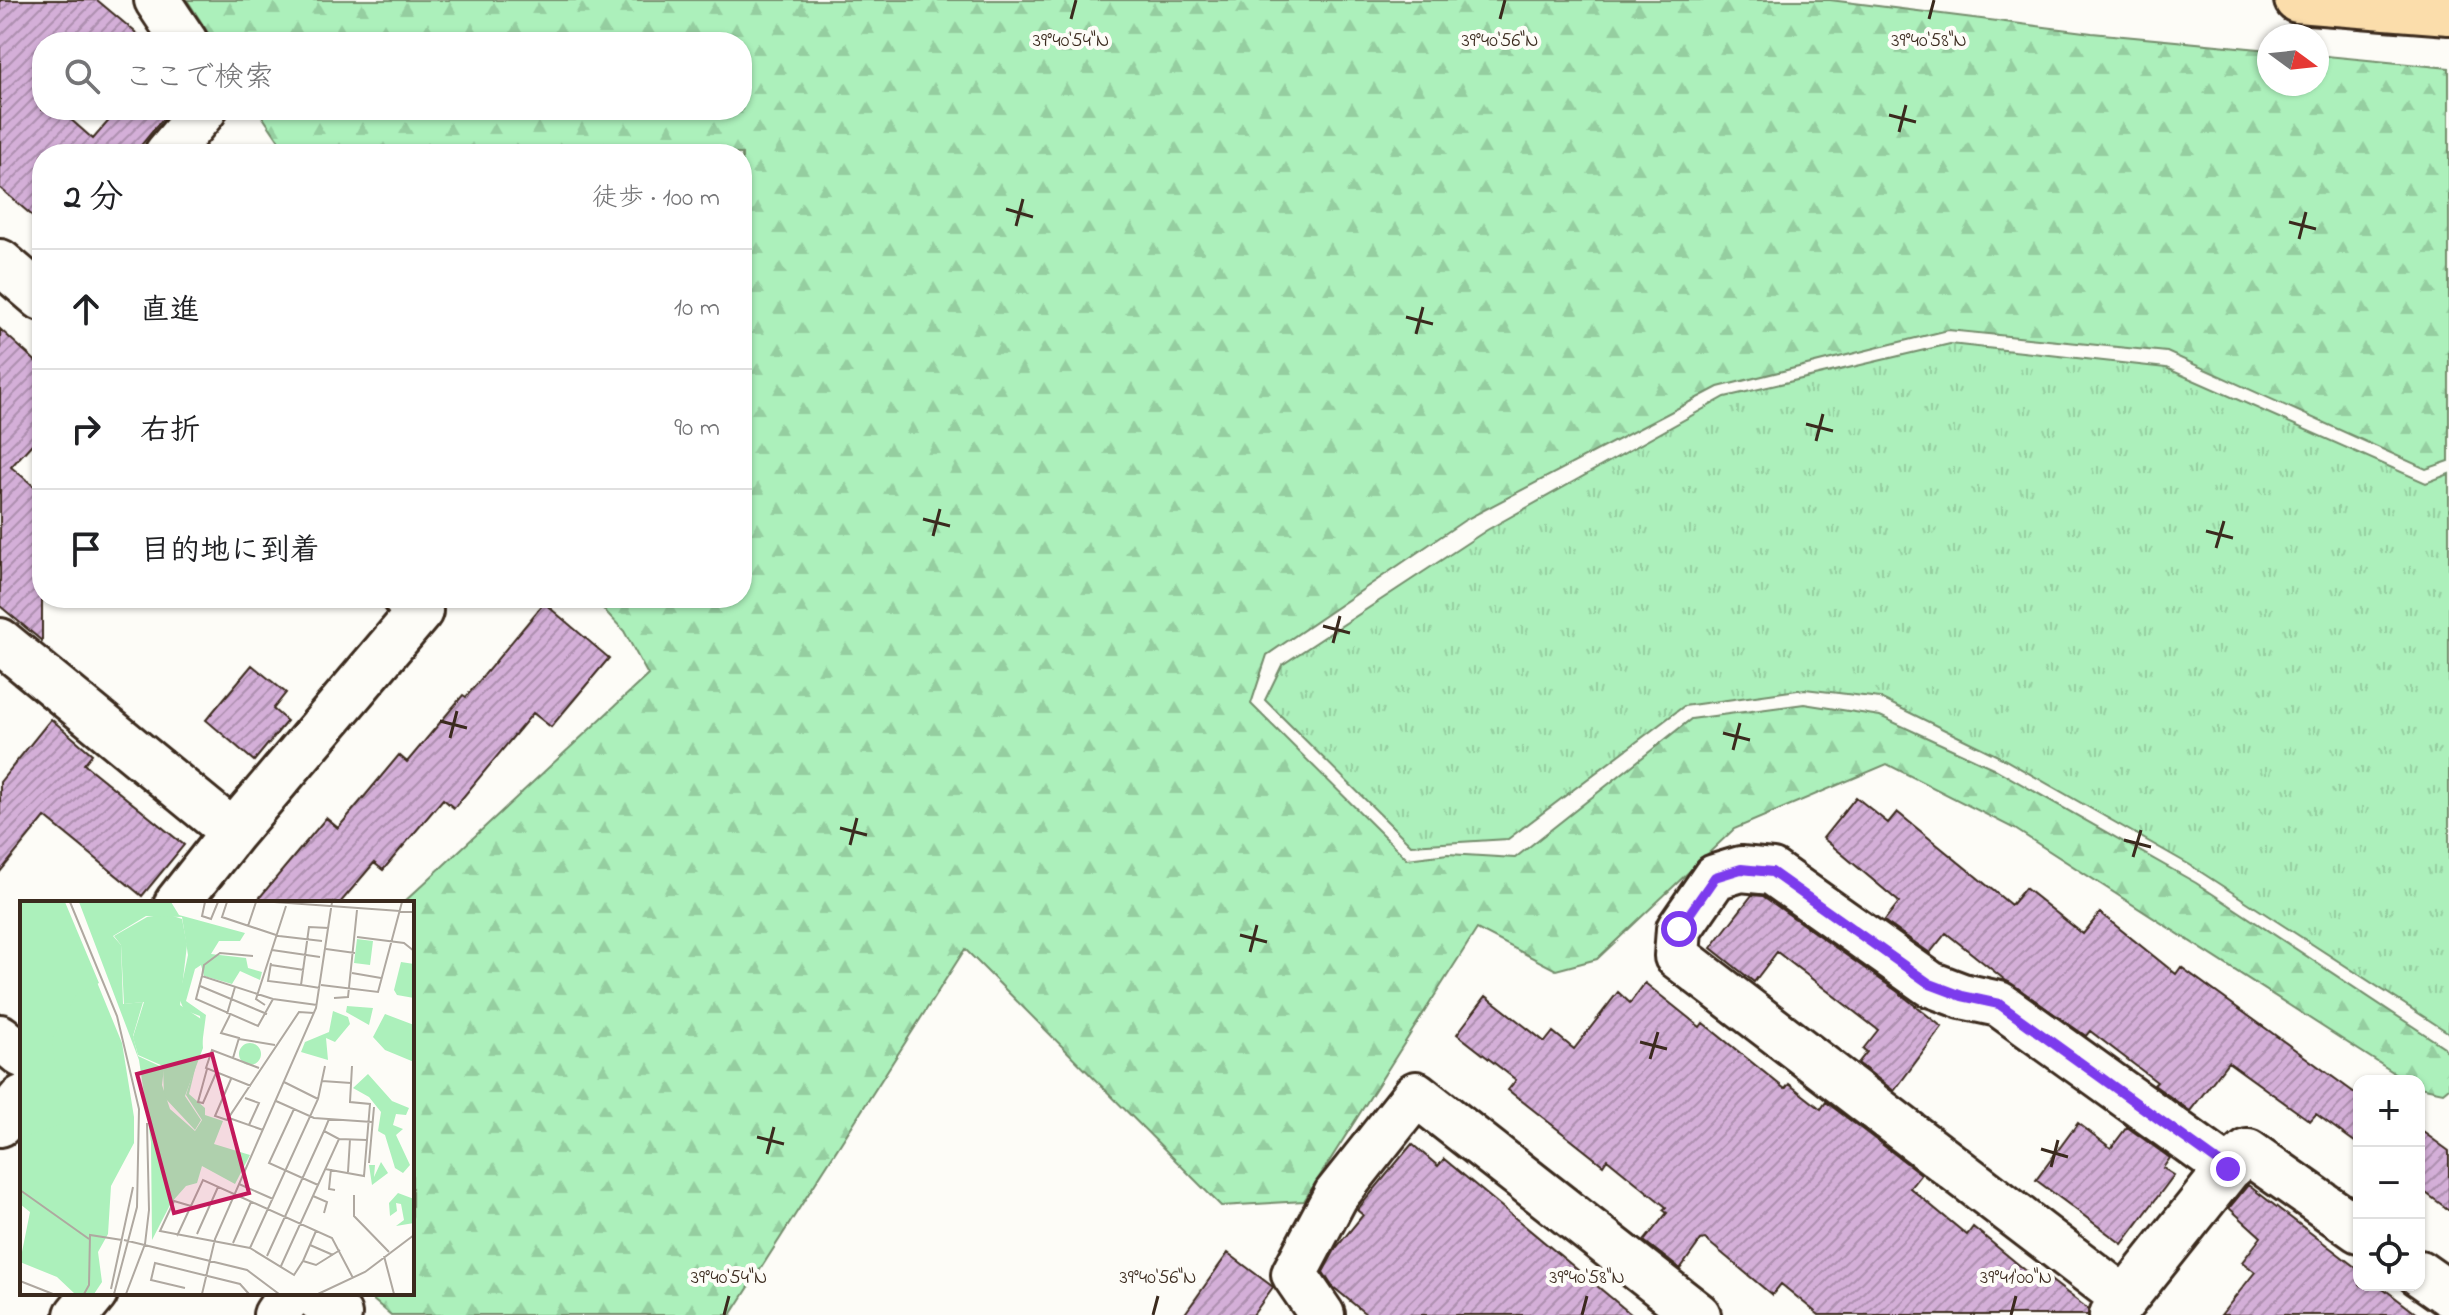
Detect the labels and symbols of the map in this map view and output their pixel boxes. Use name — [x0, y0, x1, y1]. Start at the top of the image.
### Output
north arrow — [2257, 24, 2329, 96]
text: 39°40'54"N — [1033, 27, 1109, 56]
text: 39°40'56"N — [1461, 27, 1539, 56]
text: 39°40'58"N — [1891, 27, 1967, 56]
inset map — [20, 901, 414, 1295]
route start — [1661, 911, 1697, 947]
route end — [2210, 1151, 2246, 1187]
text: 39°40'54"N — [691, 1264, 767, 1293]
text: 39°40'56"N — [1119, 1264, 1197, 1293]
text: 39°40'58"N — [1549, 1264, 1625, 1293]
text: 39°41'00"N — [1980, 1264, 2052, 1293]

